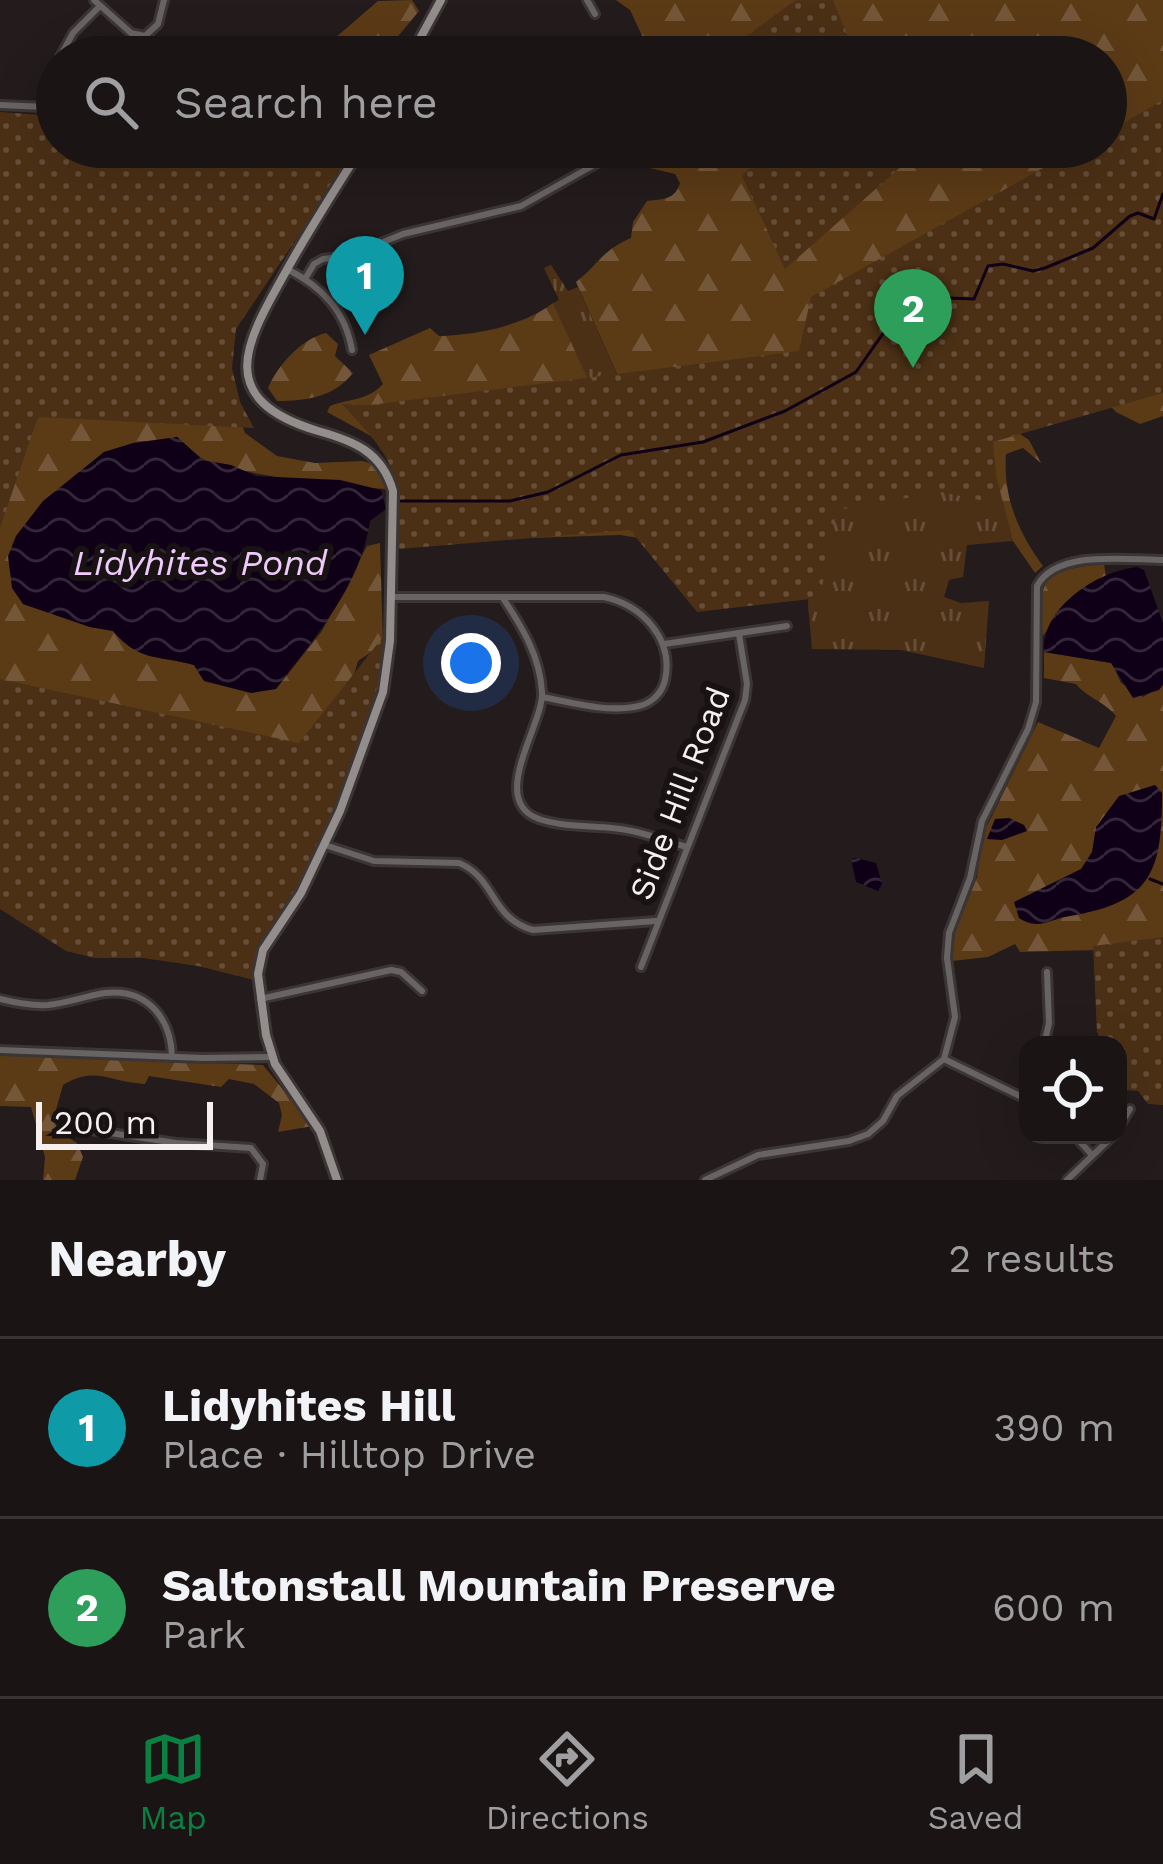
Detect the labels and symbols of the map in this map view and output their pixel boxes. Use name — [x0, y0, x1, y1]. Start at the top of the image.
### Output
pin: 1 — [326, 236, 404, 335]
pin: 2 — [874, 269, 952, 368]
water label: Lidyhites Pond — [73, 542, 328, 584]
your location — [441, 633, 501, 693]
street label: Side Hill Road — [621, 681, 738, 905]
scale bar — [36, 1096, 213, 1149]

